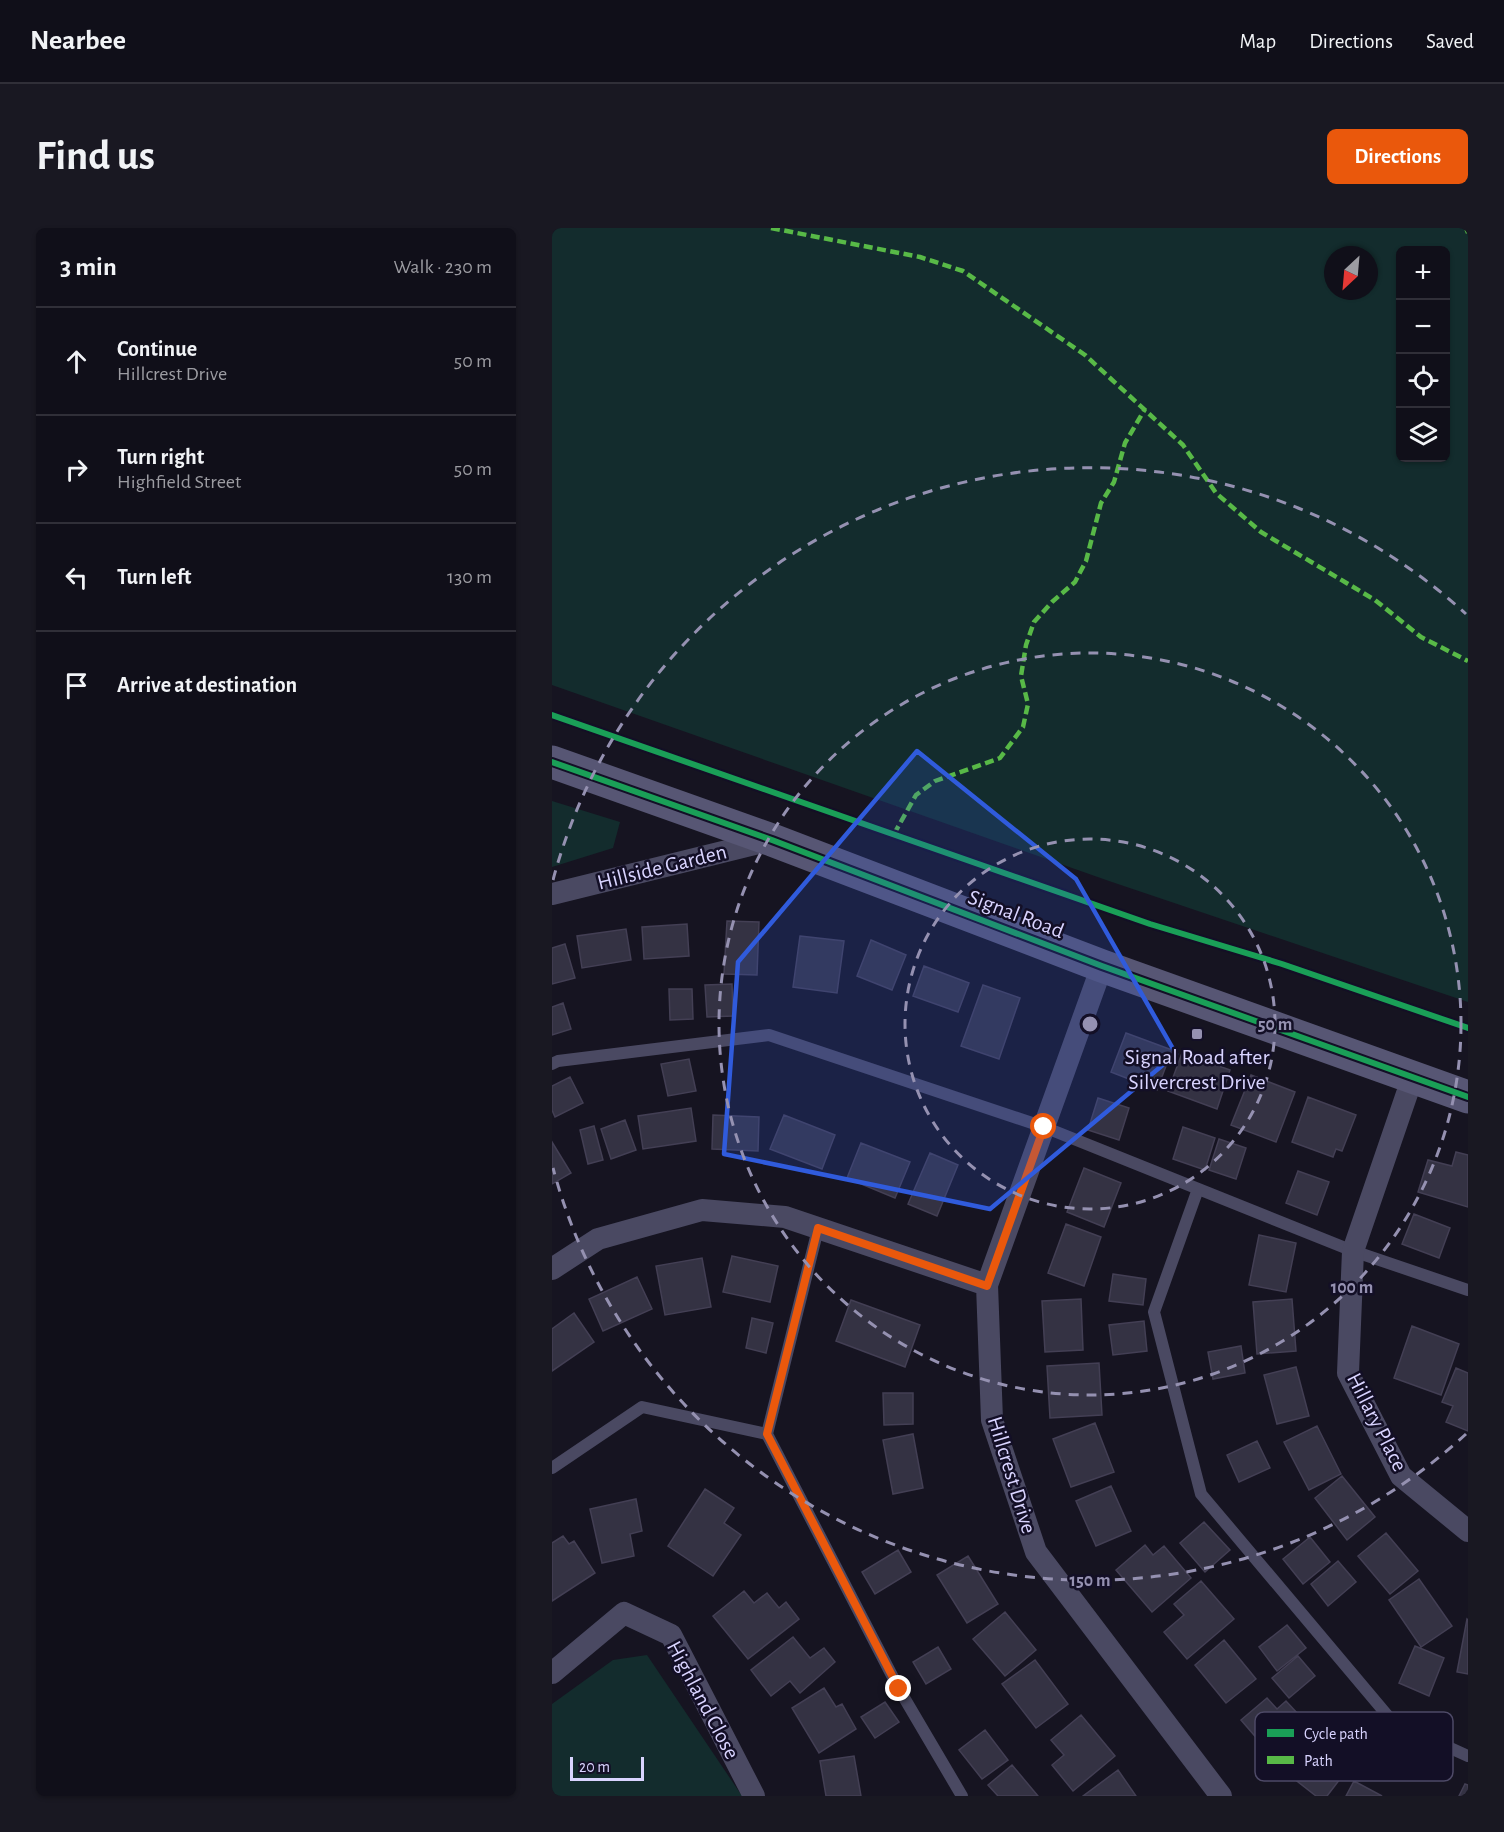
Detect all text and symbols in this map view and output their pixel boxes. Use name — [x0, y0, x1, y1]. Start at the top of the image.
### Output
text: Nearbee — [30, 27, 126, 55]
text: Map — [1240, 31, 1276, 52]
text: Directions — [1309, 31, 1393, 52]
text: Saved — [1426, 31, 1474, 52]
button: Directions — [1327, 129, 1468, 184]
text: Find us — [36, 135, 155, 177]
north arrow — [1324, 246, 1378, 300]
map controls — [1396, 246, 1450, 462]
button: + — [1396, 246, 1450, 300]
text: 3 min — [60, 254, 117, 280]
text: Walk · 230 m — [394, 257, 492, 277]
button: − — [1396, 300, 1450, 354]
text: Continue — [117, 338, 197, 360]
icon: ahead — [60, 345, 93, 378]
text: 50 m — [454, 351, 492, 371]
button: locate — [1396, 354, 1450, 408]
text: Hillcrest Drive — [117, 364, 227, 384]
button: layers — [1396, 408, 1450, 462]
text: Turn right — [117, 446, 204, 468]
icon: right — [60, 453, 93, 486]
text: 50 m — [454, 459, 492, 479]
text: Highfield Street — [117, 472, 241, 492]
icon: left — [60, 561, 93, 594]
text: Turn left — [117, 566, 191, 588]
text: 130 m — [447, 567, 492, 587]
icon: arrive — [60, 669, 93, 702]
text: Arrive at destination — [117, 674, 297, 696]
street label: Hillside Garden — [595, 840, 729, 894]
street label: Signal Road — [965, 886, 1067, 942]
centre of rings — [1080, 1014, 1100, 1034]
text: 50 m — [1258, 1016, 1292, 1034]
marker: Signal Road after Silvercrest Drive — [1190, 1027, 1204, 1041]
place label: Signal Road after Silvercrest Drive — [1124, 1046, 1270, 1093]
route start — [1030, 1113, 1056, 1139]
text: 100 m — [1331, 1279, 1373, 1297]
street label: Hillary Place — [1343, 1369, 1411, 1475]
street label: Hillcrest Drive — [984, 1414, 1040, 1536]
text: 150 m — [1070, 1572, 1110, 1590]
street label: Highland Close — [663, 1637, 743, 1763]
route end — [885, 1675, 911, 1701]
legend — [1255, 1712, 1453, 1781]
text: Cycle path — [1304, 1726, 1368, 1743]
text: Path — [1304, 1753, 1333, 1769]
scale bar — [570, 1754, 644, 1782]
text: 20 m — [579, 1759, 610, 1775]

